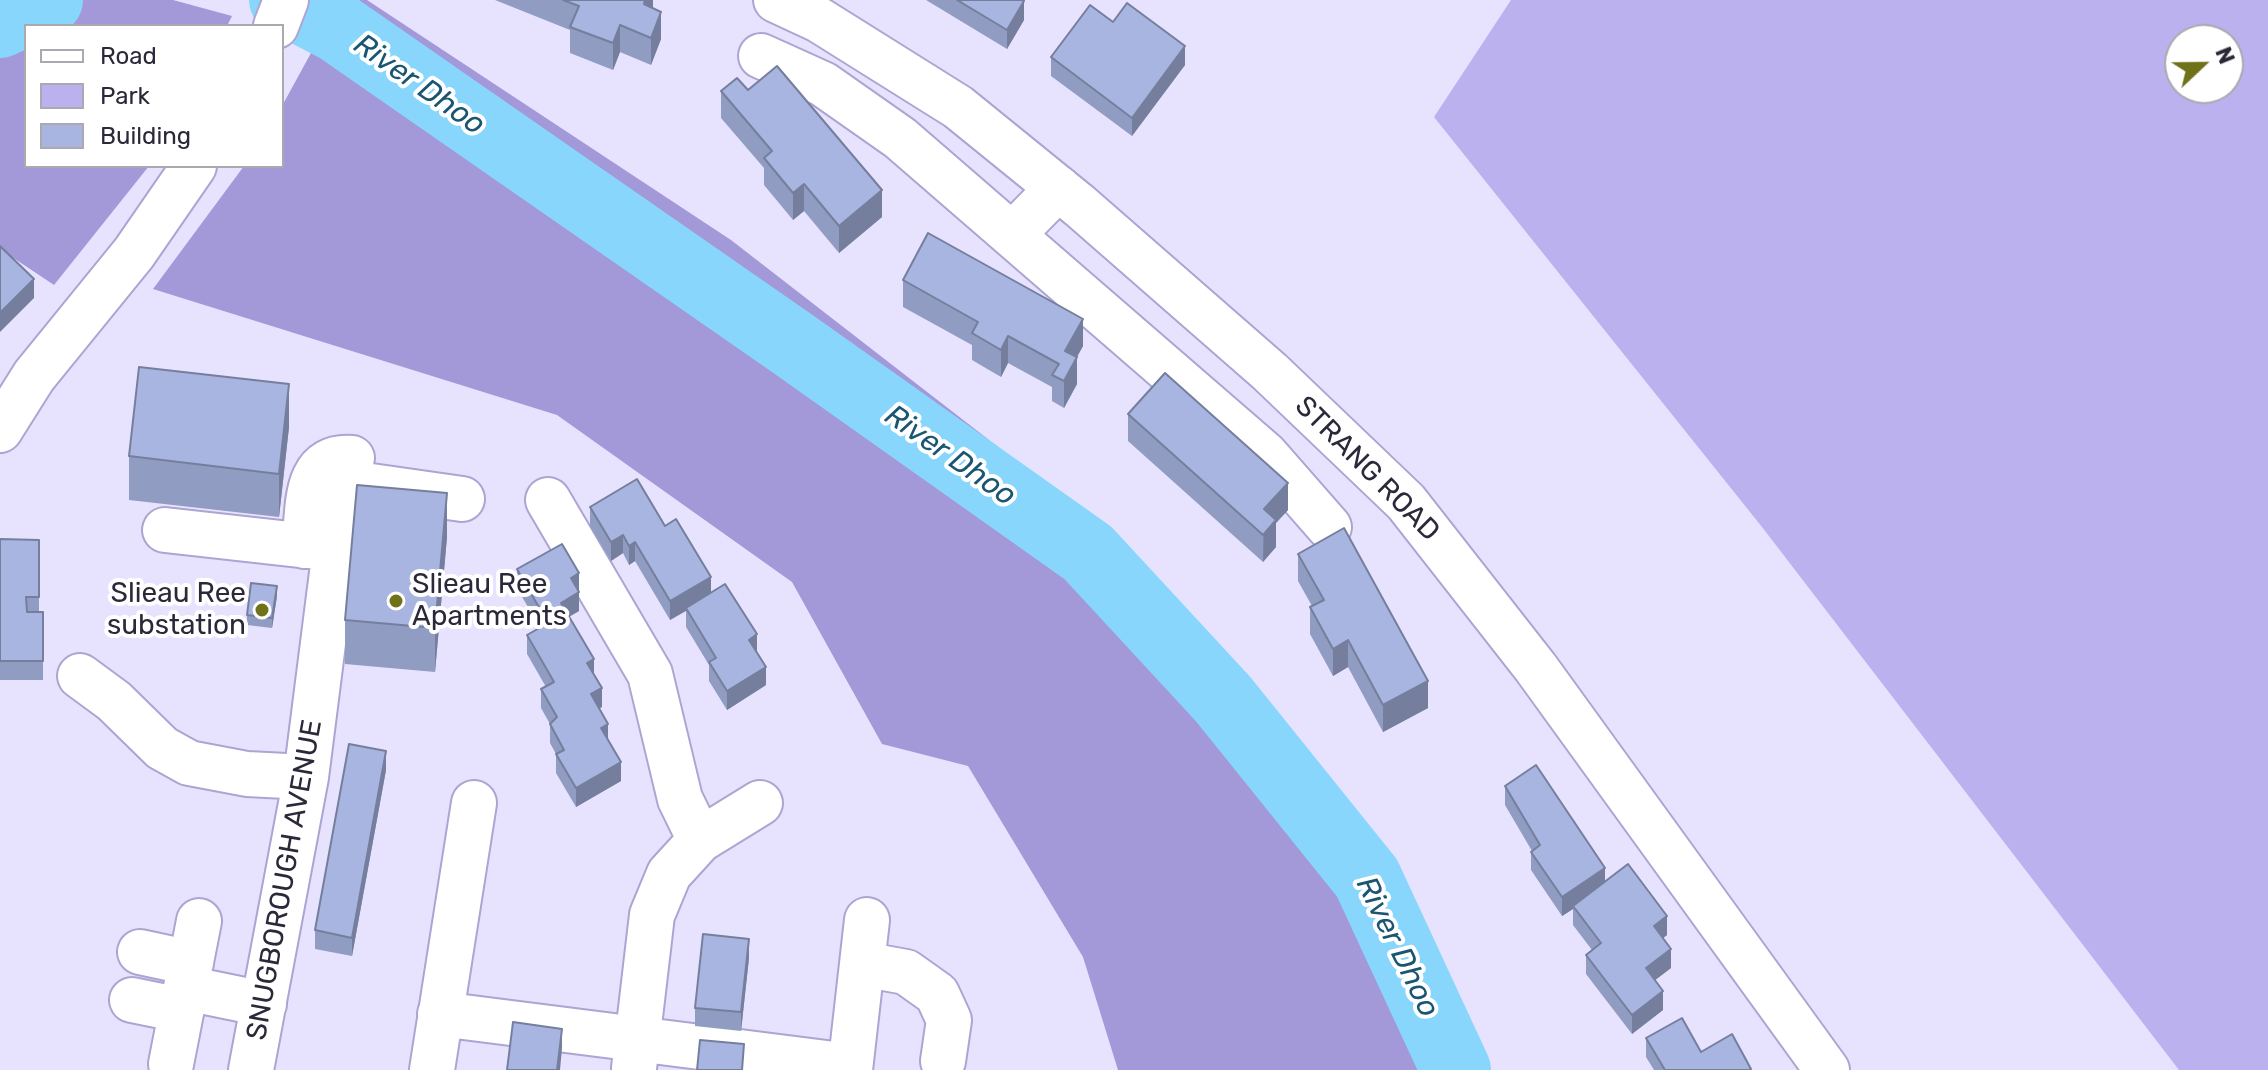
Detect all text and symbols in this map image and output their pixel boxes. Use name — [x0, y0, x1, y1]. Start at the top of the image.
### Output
legend — [24, 24, 284, 168]
north arrow — [2164, 24, 2244, 104]
water label: River Dhoo — [346, 27, 492, 143]
text: Road — [100, 42, 157, 70]
text: N — [2209, 43, 2240, 68]
text: Park — [100, 82, 150, 110]
text: Building — [100, 122, 191, 150]
street label: STRANG ROAD — [1288, 390, 1446, 548]
water label: River Dhoo — [877, 398, 1023, 514]
place label: Slieau Ree Apartments — [412, 568, 567, 634]
place label: Slieau Ree substation — [107, 577, 246, 643]
marker: Slieau Ree Apartments — [387, 592, 405, 610]
marker: Slieau Ree substation — [253, 601, 271, 619]
street label: SNUGBOROUGH AVENUE — [240, 717, 330, 1043]
water label: River Dhoo — [1348, 871, 1446, 1023]

